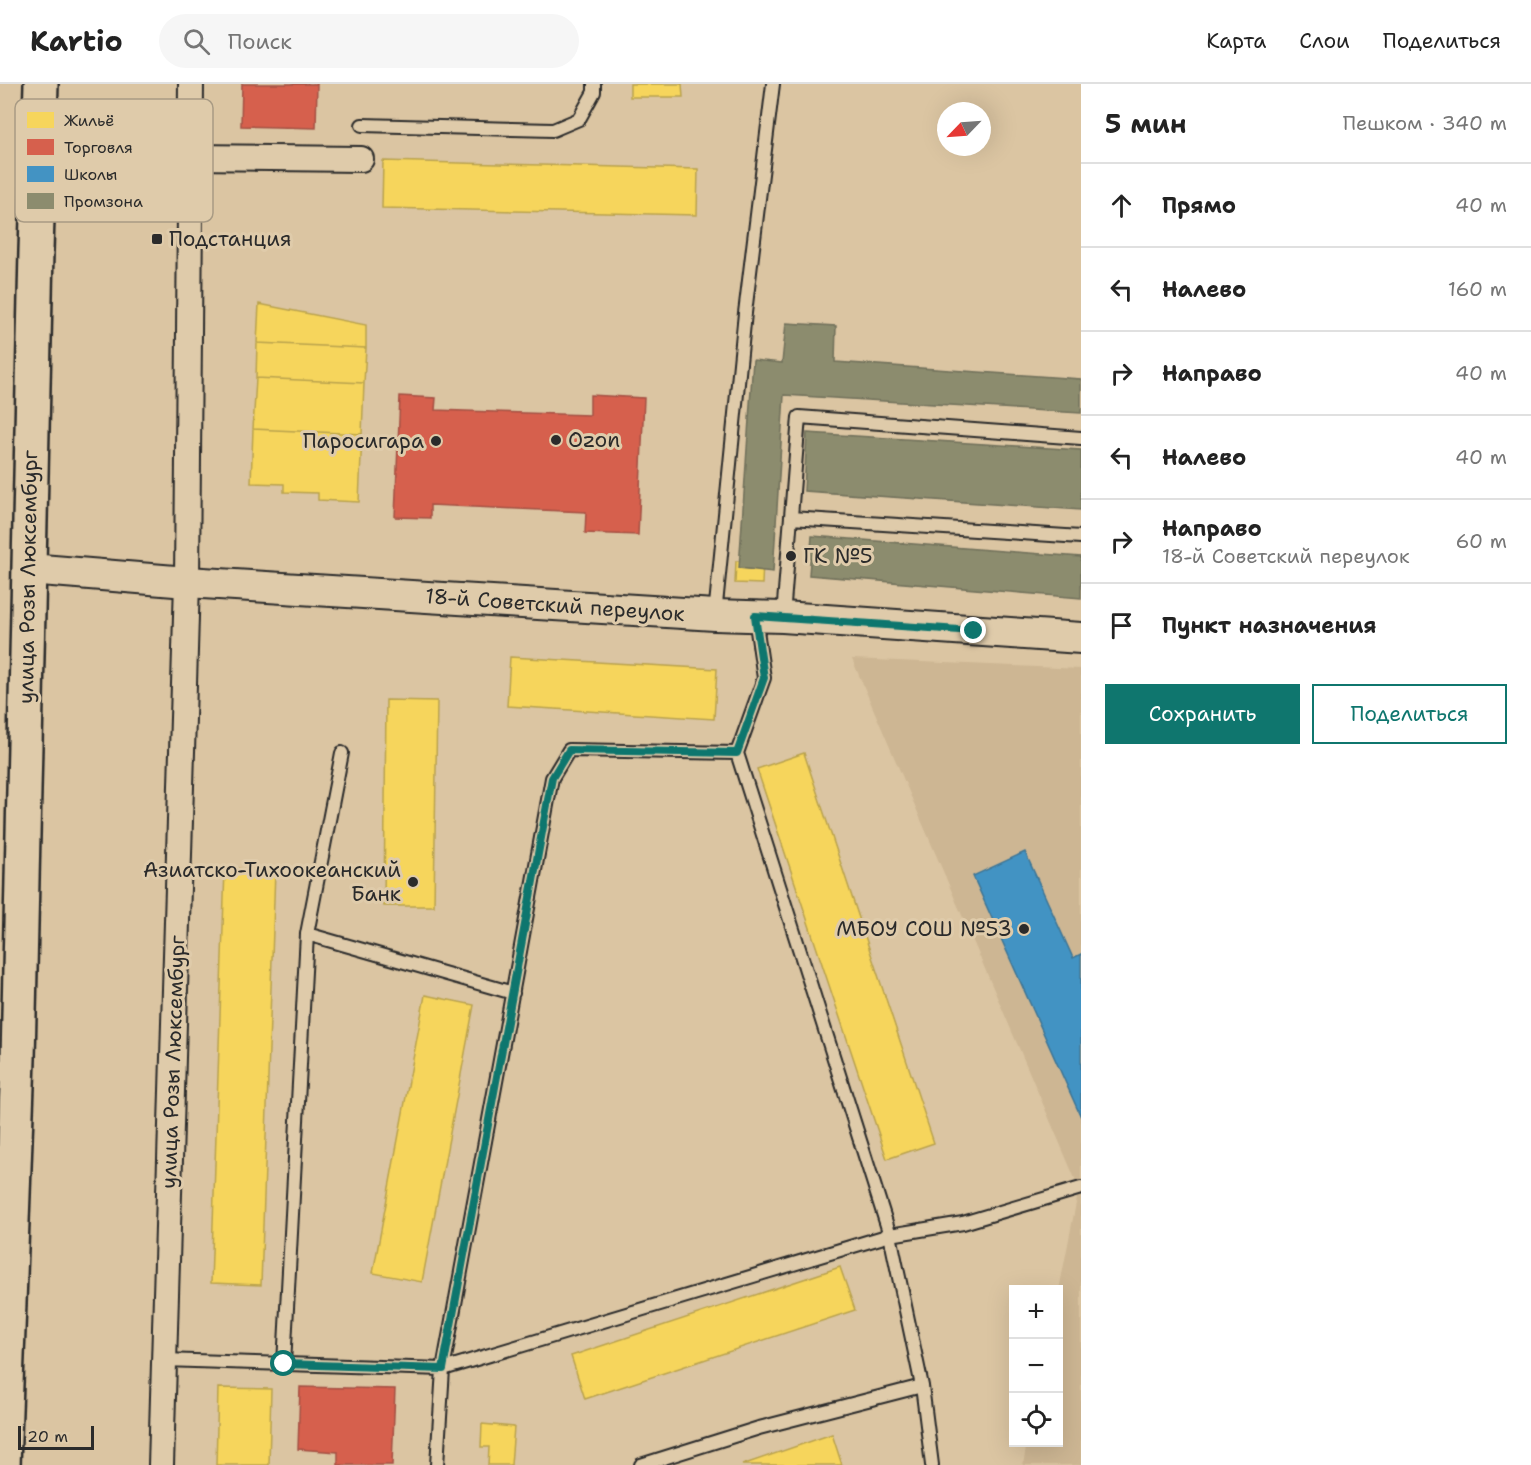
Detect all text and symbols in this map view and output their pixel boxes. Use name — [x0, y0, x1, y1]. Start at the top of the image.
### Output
search box — [159, 14, 579, 68]
text: Kartio — [30, 22, 123, 60]
icon: search — [180, 25, 213, 58]
text: Поиск — [228, 27, 292, 56]
text: Карта — [1206, 27, 1266, 55]
text: Слои — [1299, 27, 1350, 55]
text: Поделиться — [1383, 27, 1501, 55]
legend — [15, 99, 213, 222]
north arrow — [937, 102, 991, 156]
text: 5 мин — [1105, 106, 1186, 141]
text: Жильё — [64, 110, 114, 131]
text: Пешком · 340 m — [1343, 110, 1507, 136]
text: Торговля — [64, 137, 133, 158]
text: Школы — [64, 164, 118, 185]
icon: ahead — [1105, 189, 1138, 222]
text: Промзона — [64, 191, 143, 212]
text: Прямо — [1162, 191, 1236, 220]
text: 40 m — [1455, 192, 1507, 218]
place label: Подстанция — [169, 225, 291, 253]
marker: Подстанция — [150, 232, 164, 246]
icon: left — [1105, 273, 1138, 306]
text: Налево — [1162, 275, 1246, 304]
text: 160 m — [1448, 276, 1507, 302]
icon: right — [1105, 357, 1138, 390]
text: Направо — [1162, 359, 1262, 388]
text: 40 m — [1455, 360, 1507, 386]
place label: Ozon — [568, 426, 620, 454]
place label: Паросигара — [303, 427, 424, 455]
marker: Ozon — [549, 433, 563, 447]
marker: Паросигара — [429, 434, 443, 448]
icon: left — [1105, 441, 1138, 474]
text: Налево — [1162, 443, 1246, 472]
text: 40 m — [1455, 444, 1507, 470]
street label: улица Розы Люксембург — [12, 449, 44, 704]
text: Направо — [1162, 514, 1262, 543]
icon: right — [1105, 525, 1138, 558]
text: 60 m — [1455, 528, 1507, 554]
place label: ГК №5 — [803, 542, 873, 570]
text: 18-й Советский переулок — [1162, 543, 1410, 569]
marker: ГК №5 — [784, 549, 798, 563]
street label: 18-й Советский переулок — [424, 582, 686, 628]
icon: arrive — [1105, 609, 1138, 642]
text: Пункт назначения — [1162, 611, 1376, 640]
route end — [960, 617, 986, 643]
button: Сохранить — [1105, 684, 1300, 744]
button: Поделиться — [1312, 684, 1507, 744]
place label: Азиатско-Тихоокеанский Банк — [143, 856, 401, 908]
marker: Азиатско-Тихоокеанский Банк — [406, 875, 420, 889]
place label: МБОУ СОШ №53 — [836, 915, 1012, 943]
marker: МБОУ СОШ №53 — [1017, 922, 1031, 936]
street label: улица Розы Люксембург — [155, 934, 191, 1189]
map controls — [1009, 1285, 1063, 1447]
button: + — [1009, 1285, 1063, 1339]
button: − — [1009, 1339, 1063, 1393]
route start — [270, 1350, 296, 1376]
button: locate — [1009, 1393, 1063, 1447]
scale bar — [18, 1423, 94, 1450]
text: 20 m — [27, 1426, 68, 1447]

